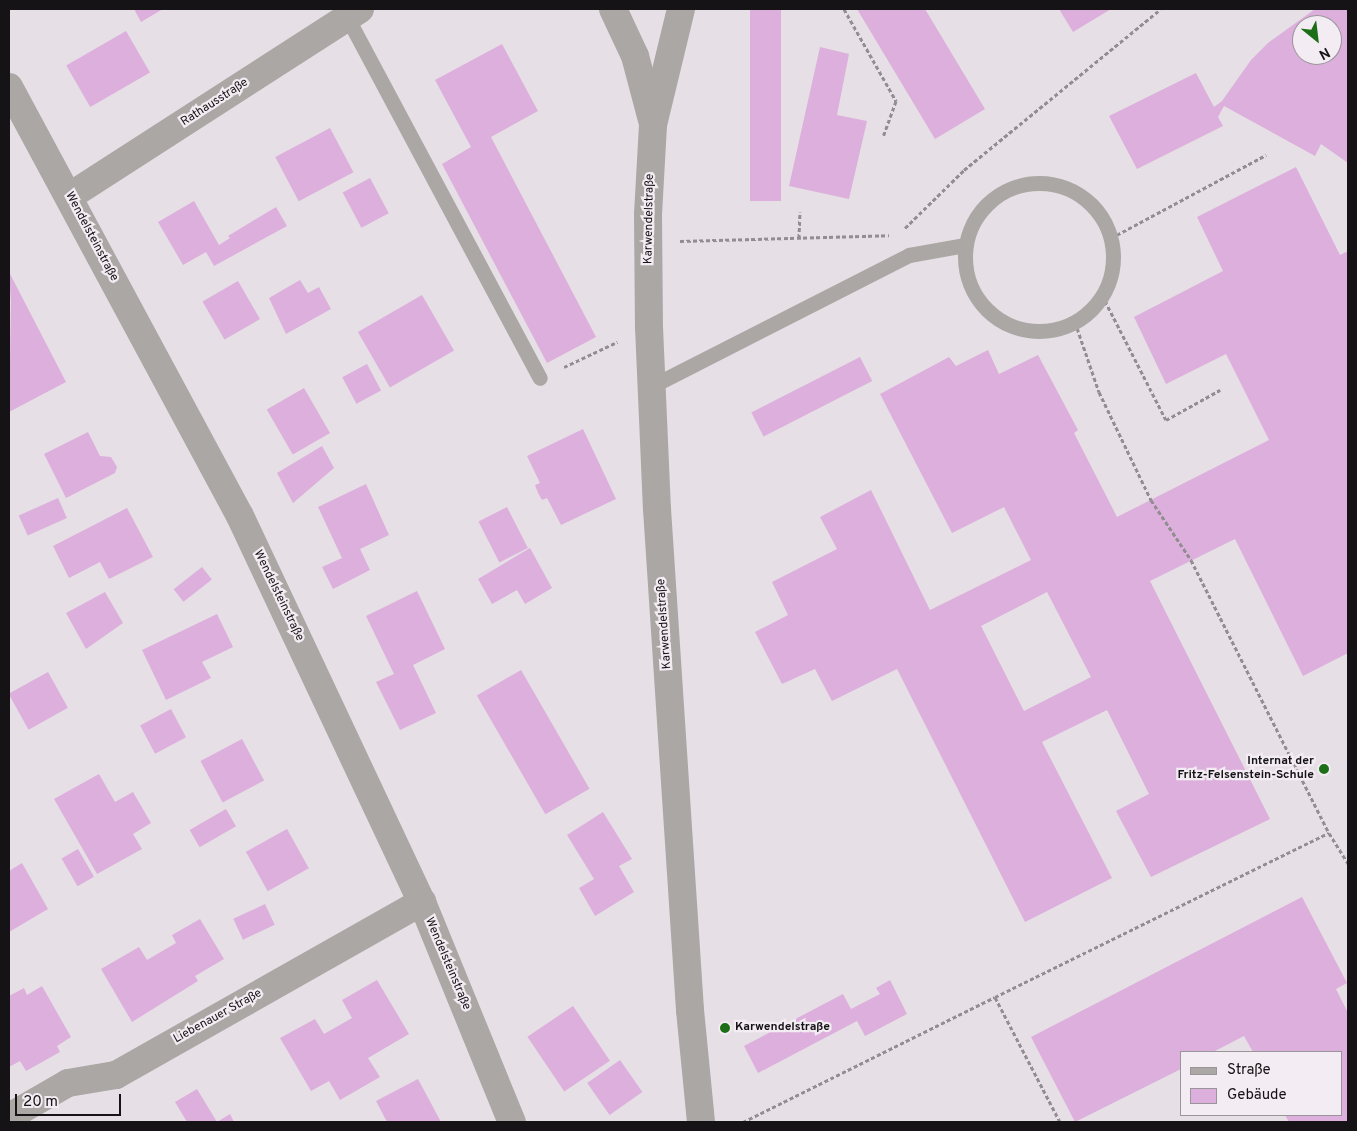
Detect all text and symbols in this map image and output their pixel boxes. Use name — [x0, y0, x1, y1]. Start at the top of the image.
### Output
north arrow — [1292, 15, 1342, 65]
text: N — [1316, 43, 1333, 63]
street label: Rathausstraße — [179, 76, 251, 130]
street label: Karwendelstraße — [642, 174, 658, 264]
street label: Wendelsteinstraße — [61, 190, 121, 284]
street label: Wendelsteinstraße — [250, 548, 306, 644]
street label: Karwendelstraße — [655, 578, 675, 670]
place label: Internat der Fritz-Felsenstein-Schule — [1178, 755, 1314, 783]
marker: Internat der Fritz-Felsenstein-Schule — [1318, 763, 1330, 775]
street label: Wendelsteinstraße — [421, 916, 473, 1012]
street label: Liebenauer Straße — [171, 987, 265, 1047]
place label: Karwendelstraße — [735, 1021, 830, 1035]
marker: Karwendelstraße — [719, 1022, 731, 1034]
legend — [1180, 1051, 1342, 1116]
text: Straße — [1227, 1061, 1271, 1080]
scale bar — [18, 1084, 124, 1116]
text: Gebäude — [1227, 1086, 1287, 1105]
text: 20 m — [23, 1093, 58, 1112]

